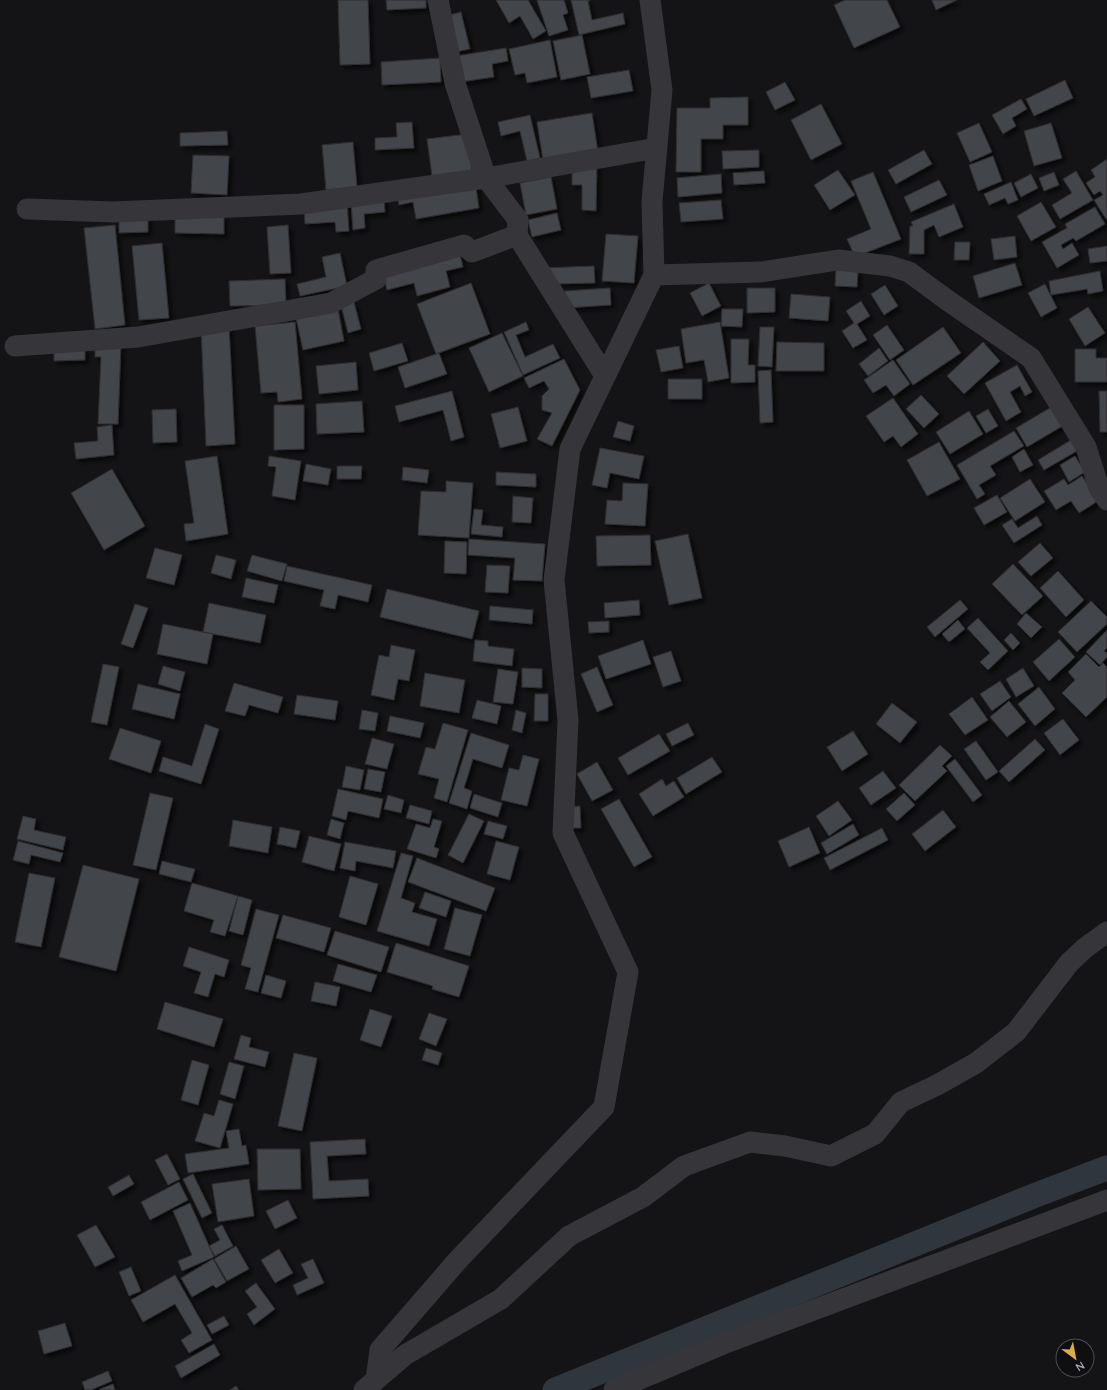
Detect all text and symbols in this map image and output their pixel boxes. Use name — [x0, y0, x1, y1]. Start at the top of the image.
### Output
north arrow — [1055, 1338, 1095, 1378]
text: N — [1073, 1358, 1087, 1375]

